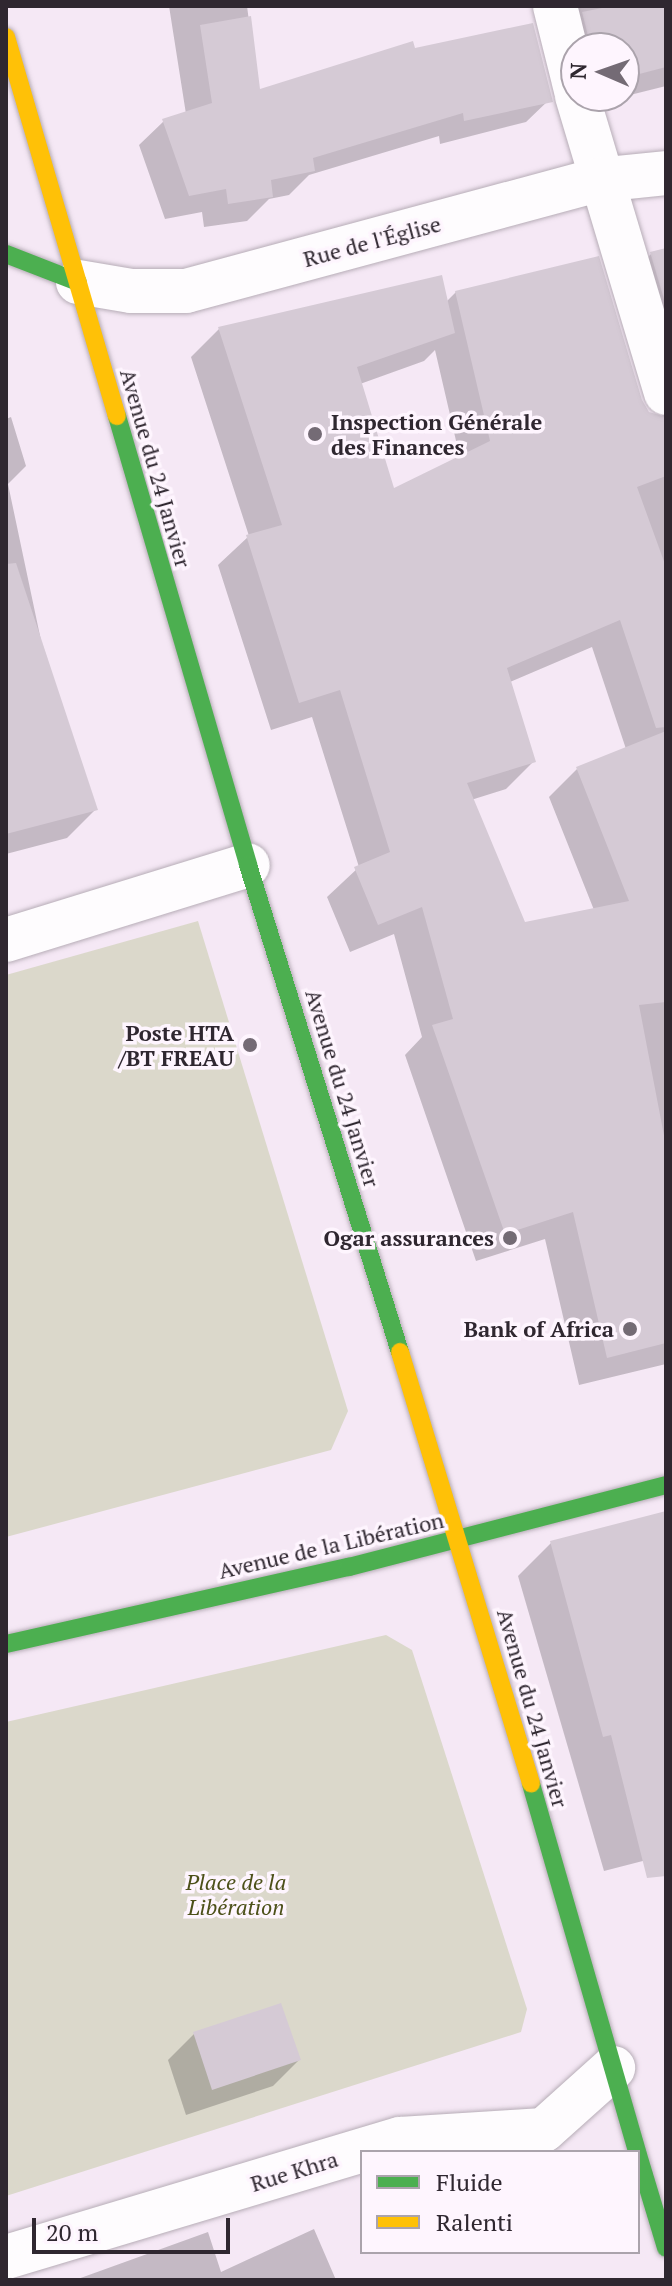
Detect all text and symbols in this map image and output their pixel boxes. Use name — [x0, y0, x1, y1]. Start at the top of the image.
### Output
north arrow — [560, 32, 640, 112]
text: N — [563, 62, 592, 80]
street label: Rue de l'Église — [300, 210, 444, 272]
street label: Avenue du 24 Janvier — [115, 366, 197, 570]
place label: Inspection Générale des Finances — [331, 408, 542, 460]
marker: Inspection Générale des Finances — [306, 425, 324, 443]
street label: Avenue du 24 Janvier — [300, 986, 386, 1190]
place label: Poste HTA /BT FREAU — [119, 1019, 234, 1070]
marker: Poste HTA /BT FREAU — [241, 1036, 259, 1054]
place label: Ogar assurances — [324, 1225, 494, 1251]
marker: Ogar assurances — [501, 1229, 519, 1247]
place label: Bank of Africa — [464, 1316, 614, 1342]
marker: Bank of Africa — [621, 1320, 639, 1338]
street label: Avenue de la Libération — [216, 1506, 446, 1584]
street label: Avenue du 24 Janvier — [492, 1606, 574, 1810]
park label: Place de la Libération — [186, 1868, 286, 1920]
street label: Rue Khra — [247, 2145, 341, 2197]
legend — [360, 2150, 640, 2254]
text: Fluide — [436, 2166, 503, 2198]
scale bar — [36, 2202, 234, 2252]
text: Ralenti — [436, 2206, 513, 2238]
text: 20 m — [46, 2216, 98, 2248]

